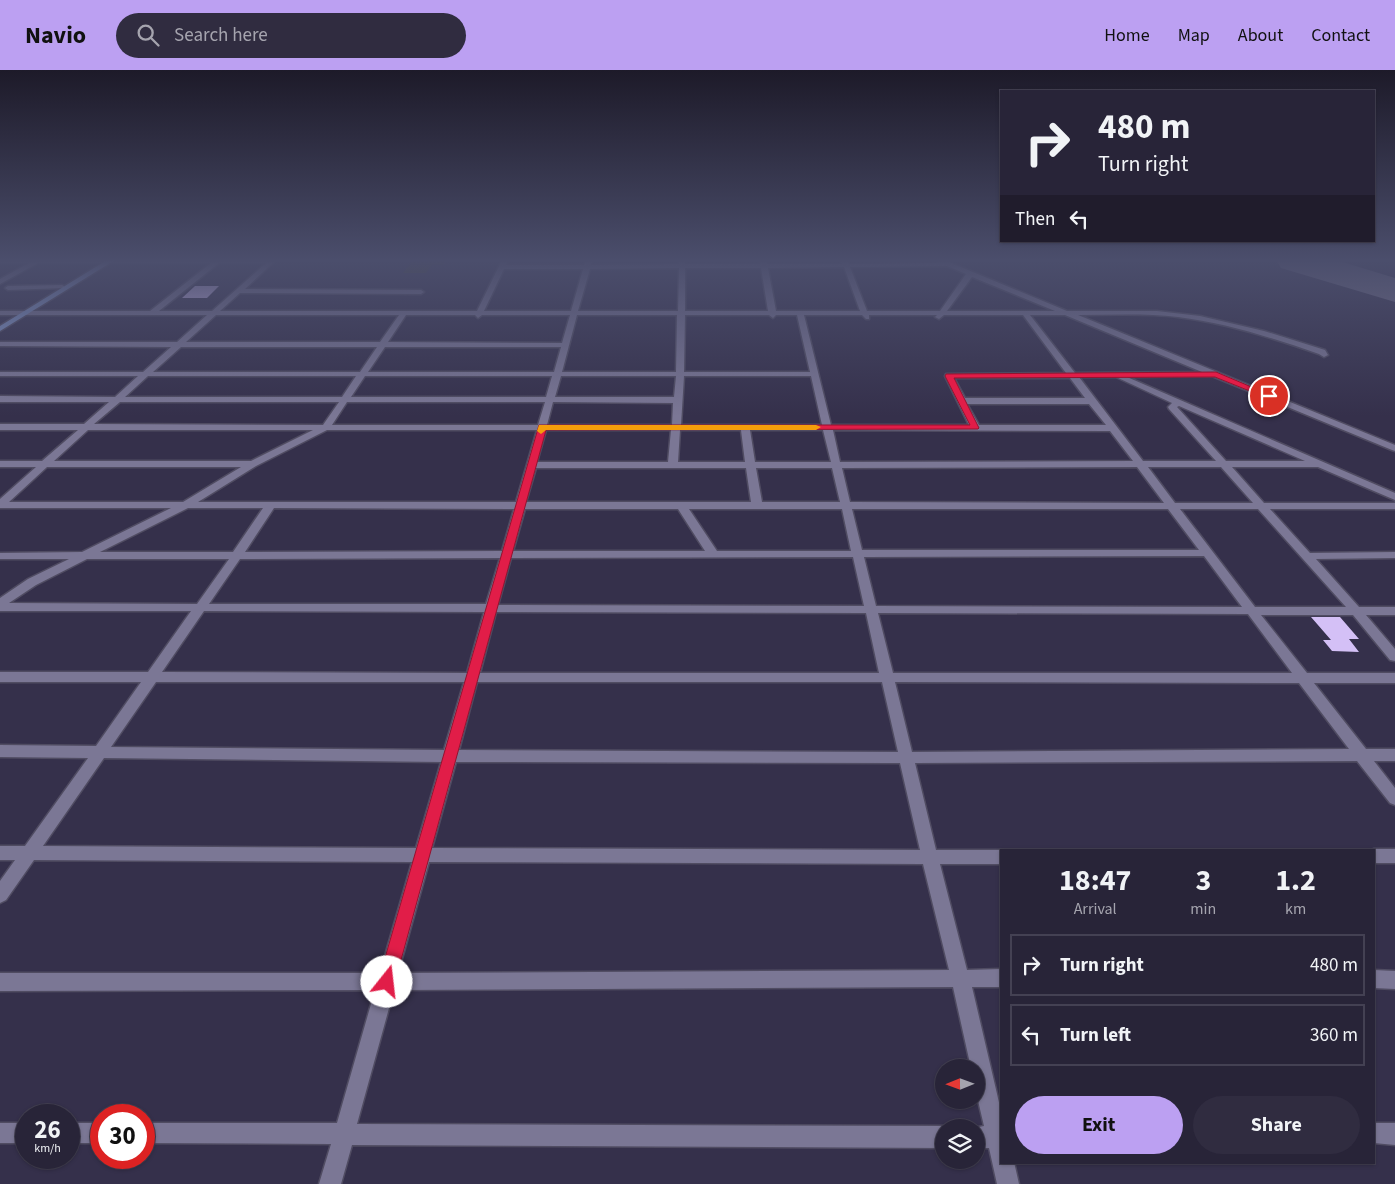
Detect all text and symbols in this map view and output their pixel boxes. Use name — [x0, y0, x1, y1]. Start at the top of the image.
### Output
search box — [116, 13, 466, 58]
text: Navio — [25, 18, 86, 53]
icon: search — [134, 21, 162, 49]
text: Search here — [174, 22, 268, 49]
text: Home — [1104, 23, 1150, 48]
text: Map — [1178, 23, 1210, 48]
text: About — [1238, 23, 1283, 48]
text: Contact — [1311, 23, 1370, 48]
text: 480 m — [1098, 102, 1190, 152]
icon: right — [1015, 110, 1080, 175]
text: Turn right — [1098, 148, 1188, 180]
icon: left — [1065, 205, 1093, 233]
text: Then — [1015, 206, 1055, 233]
pin — [1248, 375, 1290, 417]
icon: arrive — [1255, 382, 1283, 410]
text: 18:47 — [1059, 859, 1131, 902]
text: 3 — [1195, 859, 1211, 902]
text: 1.2 — [1275, 859, 1316, 902]
text: Arrival — [1074, 898, 1117, 920]
text: min — [1190, 898, 1216, 920]
text: km — [1285, 898, 1306, 920]
icon: right — [1017, 951, 1045, 979]
text: Turn right — [1060, 952, 1144, 979]
text: 480 m — [1310, 952, 1358, 979]
position arrow — [360, 955, 412, 1007]
icon: left — [1017, 1021, 1045, 1049]
text: Turn left — [1060, 1022, 1131, 1049]
text: 360 m — [1310, 1022, 1358, 1049]
north arrow — [935, 1059, 985, 1109]
map controls — [935, 1059, 985, 1169]
button: Exit — [1015, 1096, 1183, 1154]
button: Share — [1193, 1096, 1360, 1154]
speed limit sign: 30 — [90, 1104, 155, 1169]
text: 26 — [34, 1112, 61, 1148]
button: layers — [935, 1119, 985, 1169]
text: km/h — [34, 1140, 61, 1157]

